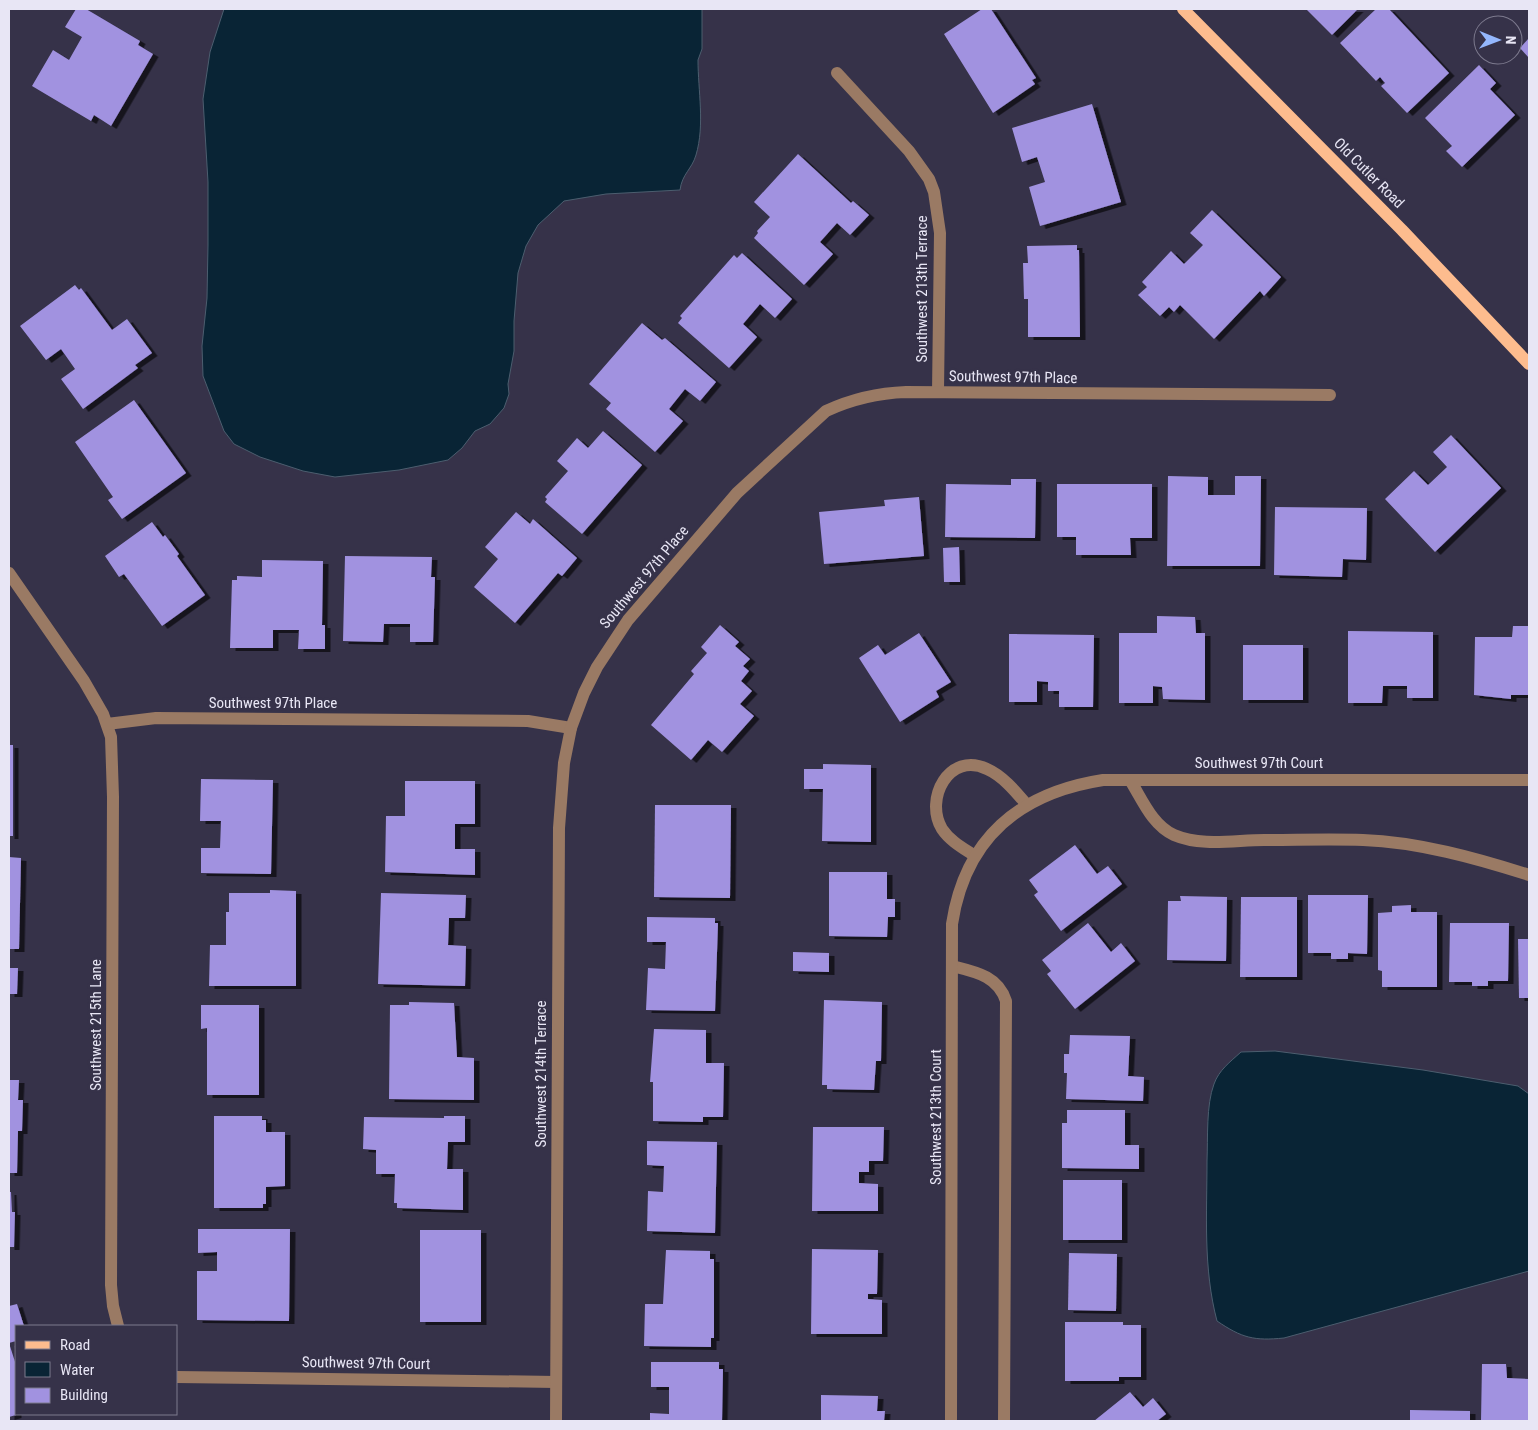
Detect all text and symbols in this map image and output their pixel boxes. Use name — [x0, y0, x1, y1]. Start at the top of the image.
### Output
north arrow — [1473, 15, 1523, 65]
text: N — [1503, 36, 1519, 45]
street label: Old Cutler Road — [1330, 134, 1408, 212]
street label: Southwest 213th Terrace — [913, 216, 931, 362]
street label: Southwest 97th Place — [949, 367, 1077, 387]
street label: Southwest 97th Place — [596, 522, 692, 632]
street label: Southwest 97th Place — [209, 694, 337, 712]
street label: Southwest 97th Court — [1195, 754, 1323, 772]
street label: Southwest 215th Lane — [87, 959, 105, 1091]
street label: Southwest 214th Terrace — [532, 1001, 550, 1147]
street label: Southwest 213th Court — [927, 1049, 945, 1185]
legend — [15, 1325, 178, 1415]
text: Road — [60, 1336, 90, 1354]
street label: Southwest 97th Court — [302, 1353, 430, 1373]
text: Water — [60, 1361, 95, 1379]
text: Building — [60, 1386, 108, 1404]

